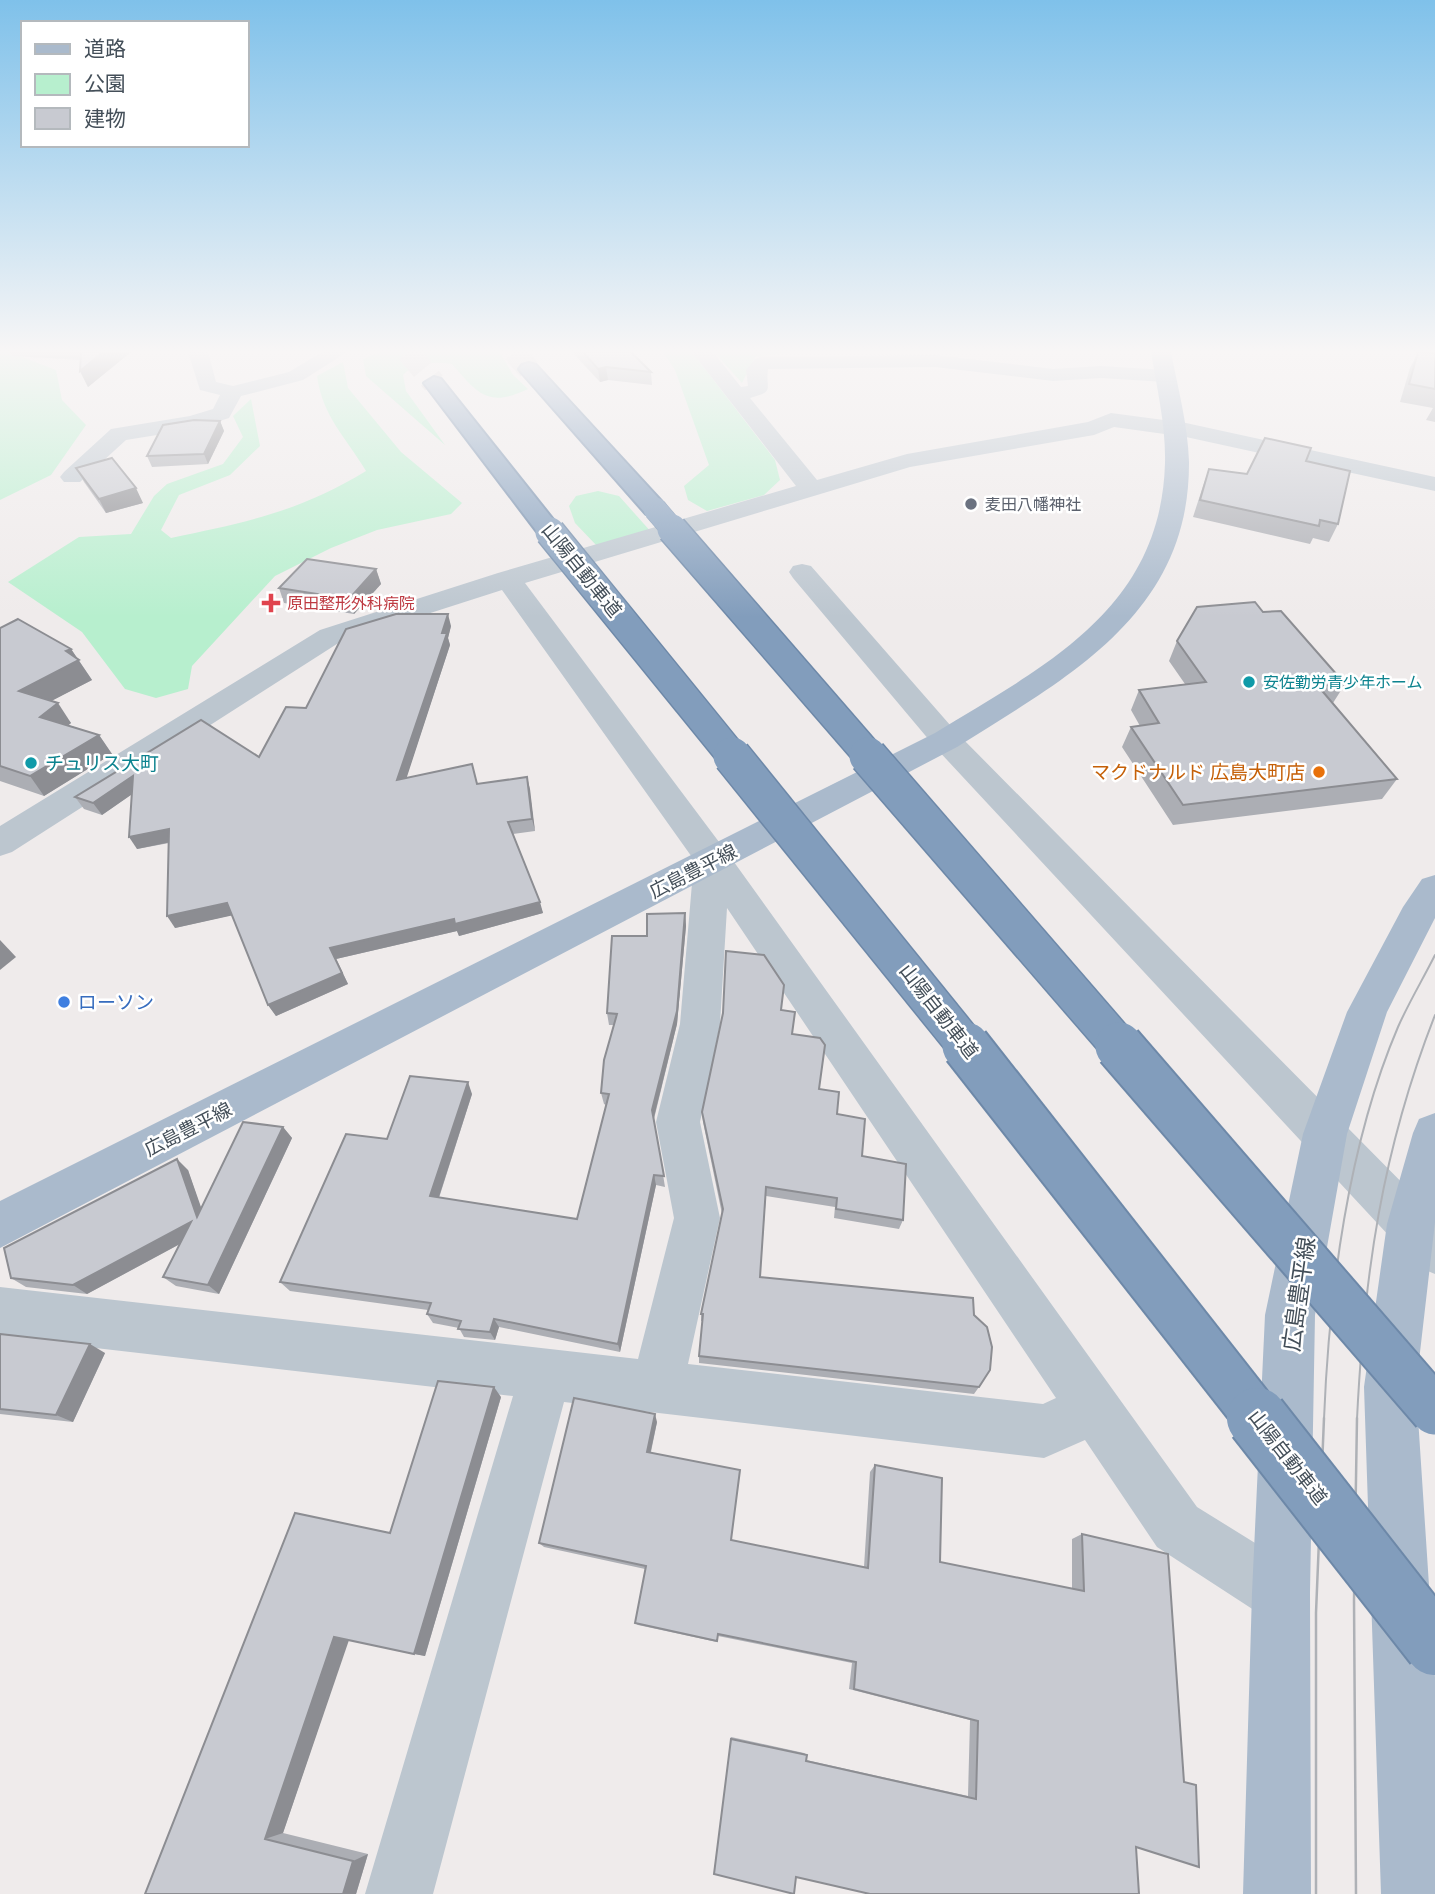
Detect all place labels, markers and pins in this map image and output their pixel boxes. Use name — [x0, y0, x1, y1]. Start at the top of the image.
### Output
place label: 麦田八幡神社 — [985, 493, 1081, 515]
marker: 麦田八幡神社 — [963, 496, 979, 512]
place label: 原田整形外科病院 — [287, 592, 415, 614]
marker: 原田整形外科病院 — [261, 593, 281, 613]
place label: 安佐勤労青少年ホーム — [1263, 671, 1423, 693]
marker: 安佐勤労青少年ホーム — [1241, 674, 1257, 690]
place label: チュリス大町 — [45, 750, 159, 776]
marker: チュリス大町 — [23, 755, 39, 771]
place label: マクドナルド 広島大町店 — [1091, 759, 1305, 785]
marker: マクドナルド 広島大町店 — [1311, 764, 1327, 780]
place label: ローソン — [78, 989, 154, 1015]
marker: ローソン — [56, 994, 72, 1010]

